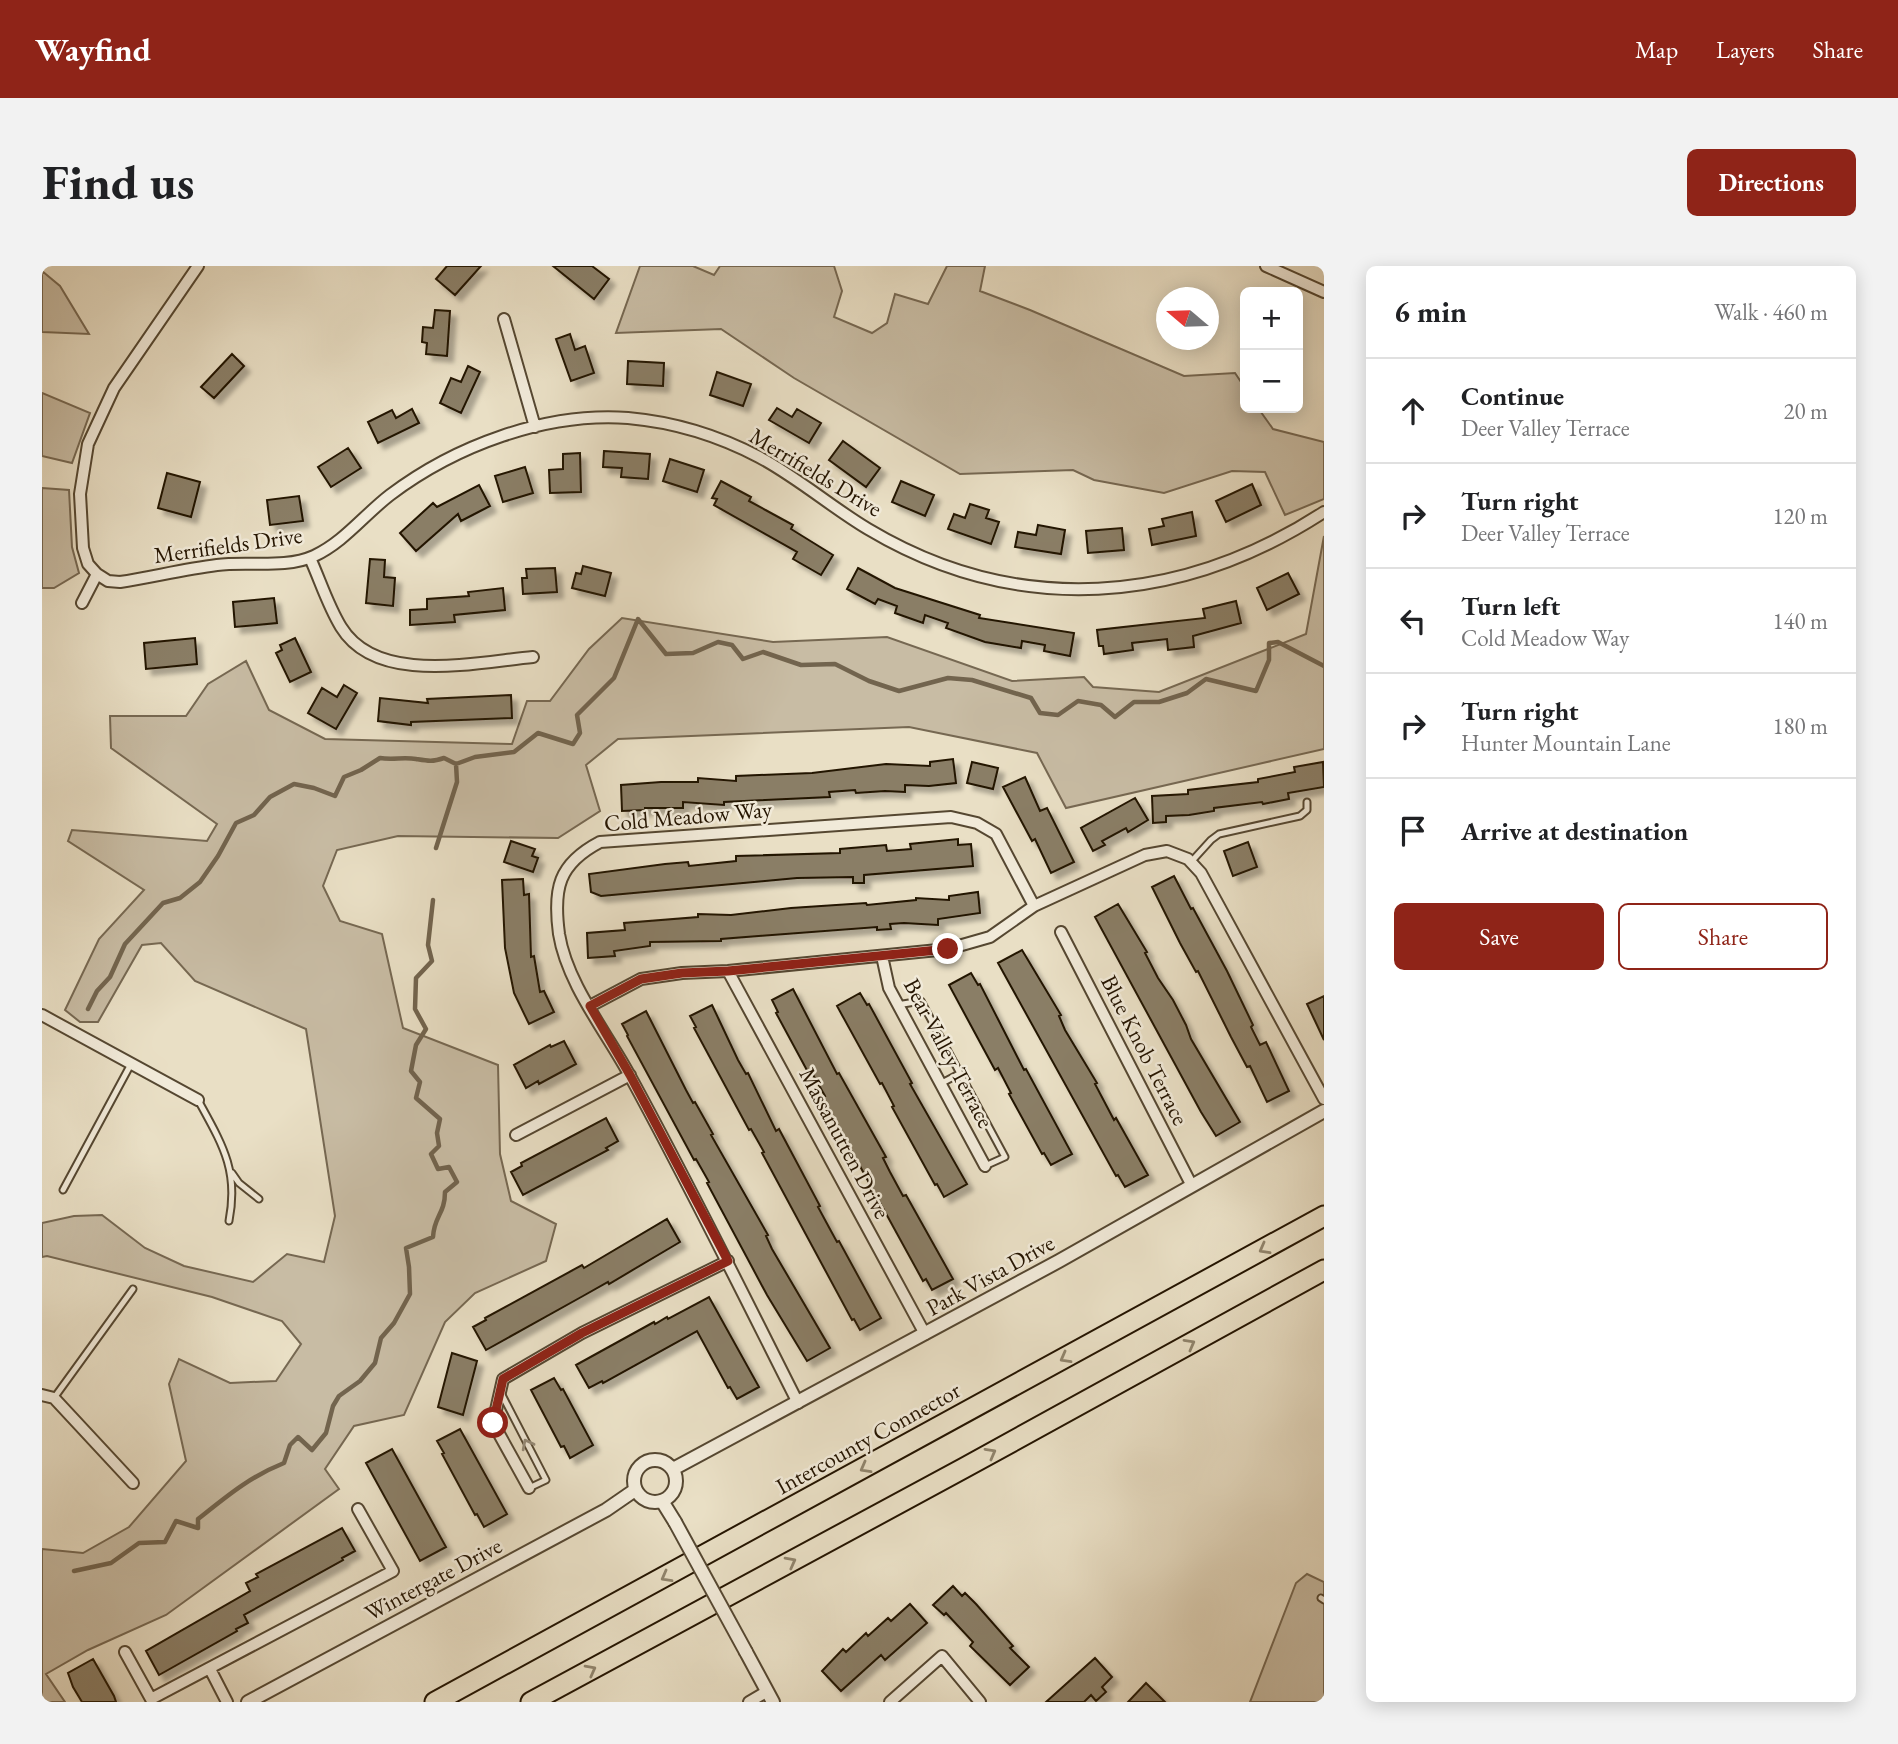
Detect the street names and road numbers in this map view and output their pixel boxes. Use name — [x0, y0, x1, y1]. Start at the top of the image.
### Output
street label: Merrifields Drive — [744, 421, 888, 523]
street label: Merrifields Drive — [152, 520, 304, 570]
street label: Cold Meadow Way — [603, 794, 774, 838]
street label: Blue Knob Terrace — [1094, 970, 1196, 1130]
street label: Bear Valley Terrace — [897, 973, 1001, 1133]
street label: Massanutten Drive — [793, 1062, 897, 1224]
street label: Park Vista Drive — [921, 1227, 1059, 1323]
street label: Intercounty Connector — [770, 1375, 966, 1501]
street label: Wintergate Drive — [359, 1530, 507, 1628]

